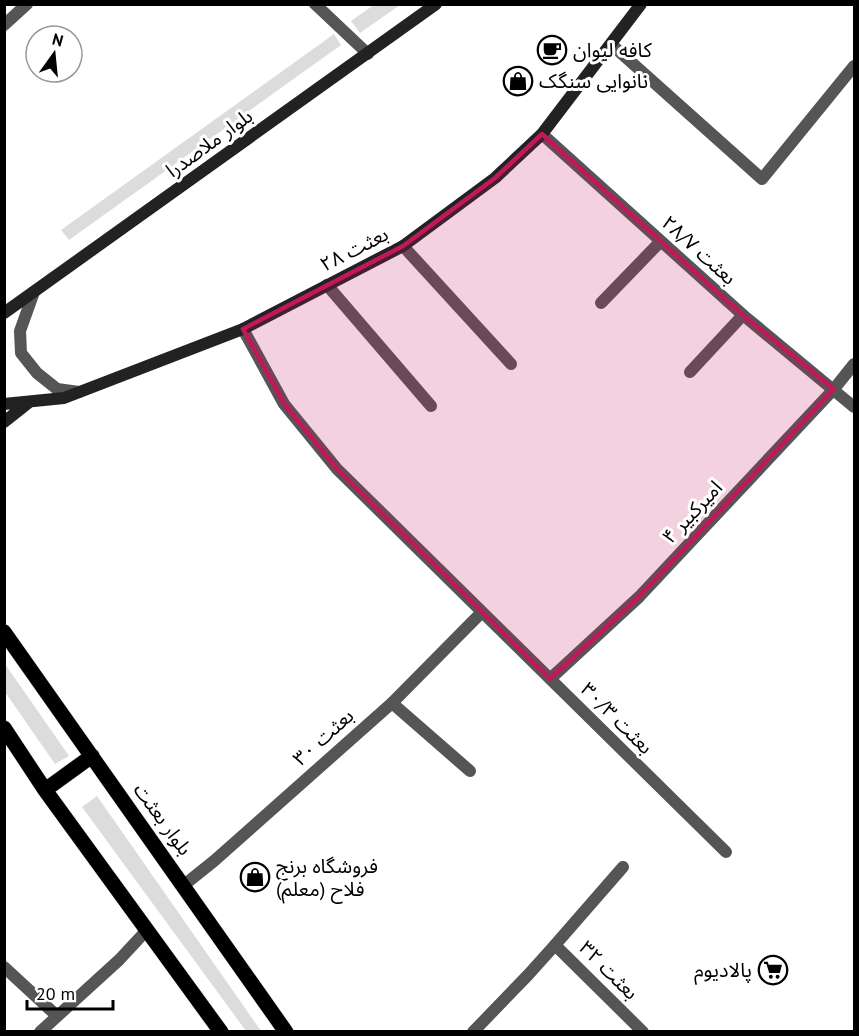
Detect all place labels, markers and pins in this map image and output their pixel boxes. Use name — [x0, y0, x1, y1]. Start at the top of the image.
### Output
cafe icon: کافه لیوان — [536, 34, 568, 66]
place label: کافه لیوان — [573, 37, 652, 63]
shop icon: نانوایی سنگک — [502, 65, 534, 97]
place label: نانوایی سنگک — [539, 68, 648, 94]
place label: فروشگاه برنج فلاح (معلم) — [276, 853, 378, 904]
shop icon: فروشگاه برنج فلاح (معلم) — [239, 861, 271, 893]
supermarket icon: پالادیوم — [757, 954, 789, 986]
place label: پالادیوم — [694, 957, 752, 985]

